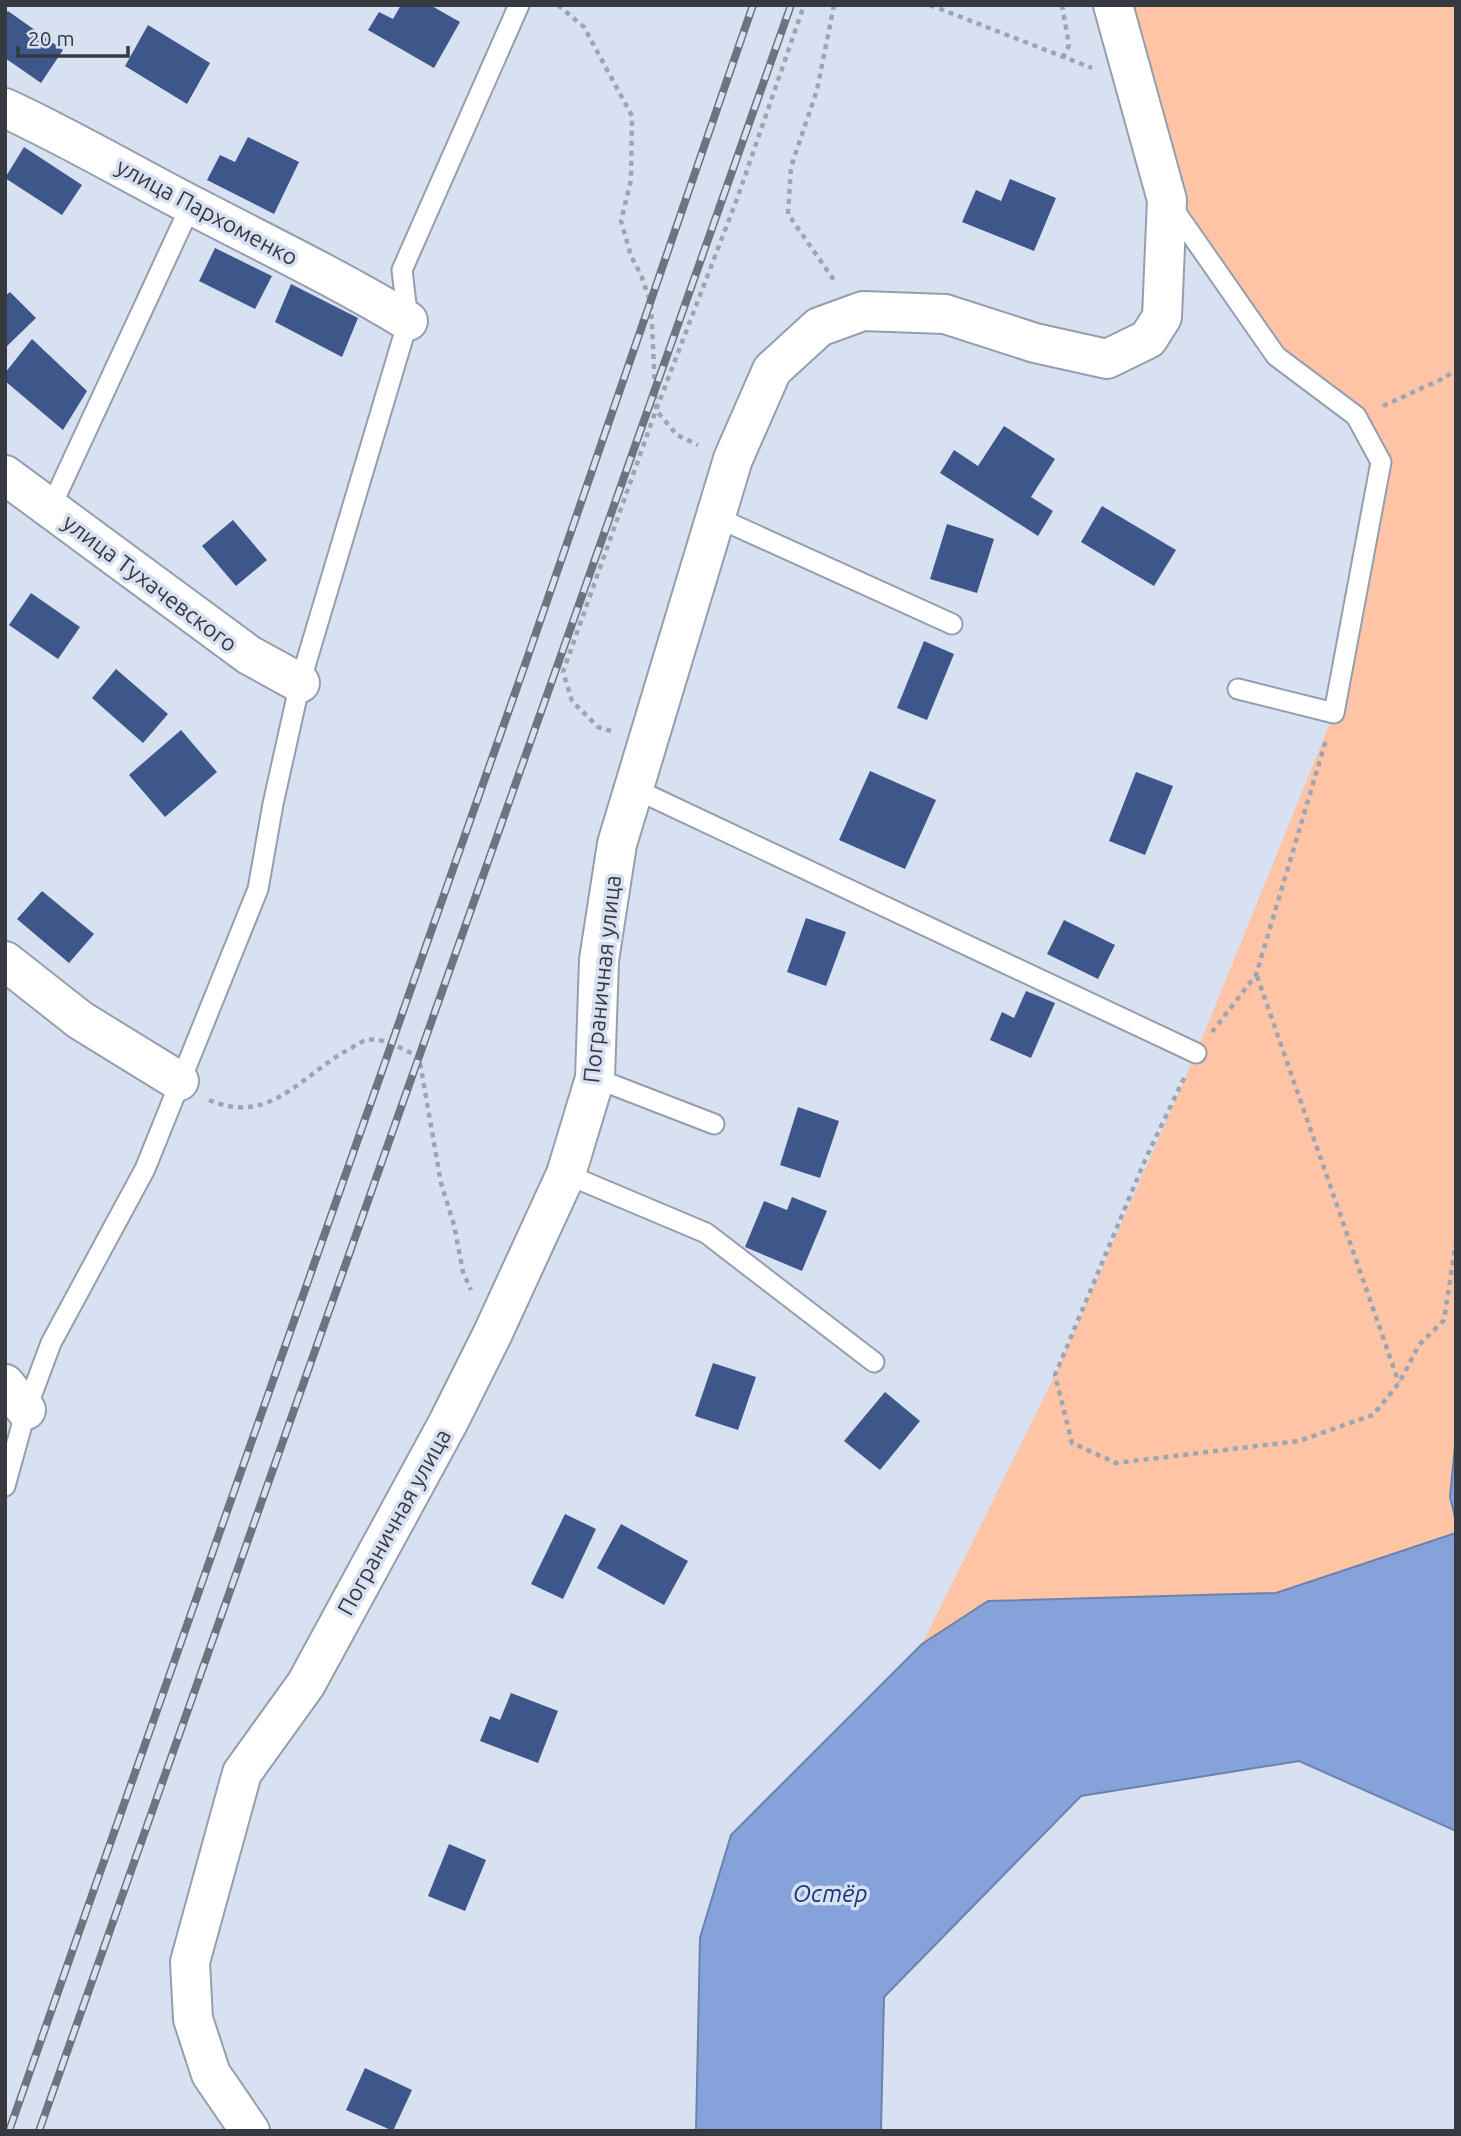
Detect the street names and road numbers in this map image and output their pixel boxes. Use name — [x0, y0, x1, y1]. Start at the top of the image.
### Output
street label: улица Пархоменко — [112, 153, 302, 270]
street label: улица Тухачевского — [58, 509, 242, 656]
street label: Пограничная улица — [578, 874, 625, 1084]
street label: Пограничная улица — [332, 1424, 455, 1619]

